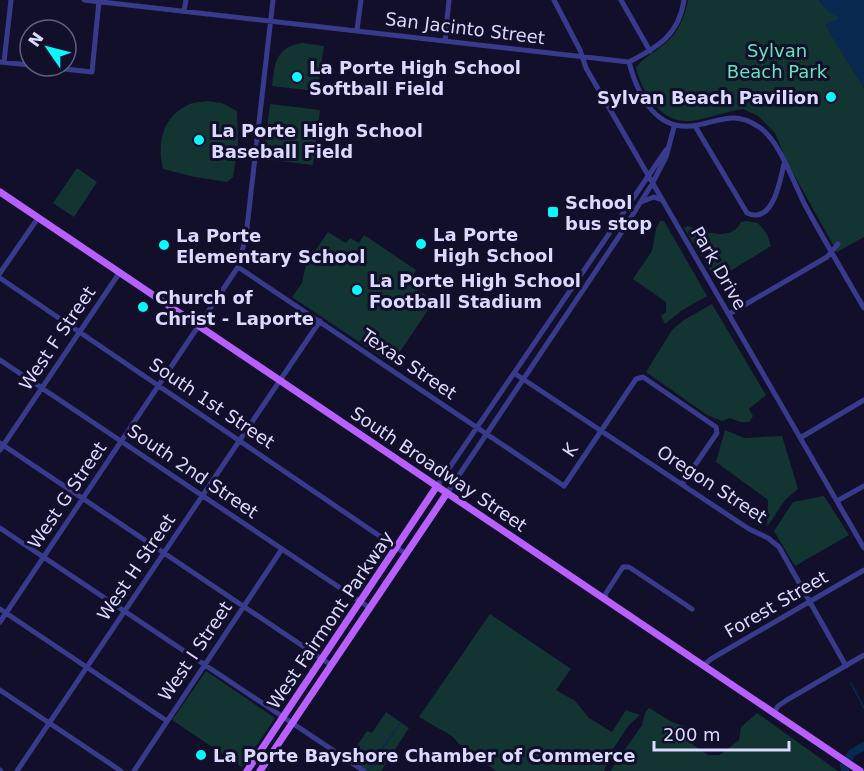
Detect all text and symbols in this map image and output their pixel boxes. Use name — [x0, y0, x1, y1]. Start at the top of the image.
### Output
street label: San Jacinto Street — [384, 8, 546, 48]
north arrow — [18, 18, 78, 78]
text: N — [25, 29, 48, 51]
park label: Sylvan Beach Park — [727, 40, 828, 82]
place label: La Porte High School Softball Field — [309, 57, 521, 99]
marker: La Porte High School Softball Field — [290, 70, 304, 84]
place label: Sylvan Beach Pavilion — [597, 87, 819, 108]
marker: Sylvan Beach Pavilion — [824, 90, 838, 104]
place label: La Porte High School Baseball Field — [211, 120, 423, 162]
marker: La Porte High School Baseball Field — [192, 133, 206, 147]
place label: School bus stop — [565, 192, 652, 234]
marker: School bus stop — [546, 205, 560, 219]
street label: Park Drive — [687, 223, 751, 313]
place label: La Porte High School — [433, 224, 554, 266]
place label: La Porte Elementary School — [176, 225, 365, 267]
marker: La Porte High School — [414, 237, 428, 251]
marker: La Porte Elementary School — [157, 238, 171, 252]
place label: La Porte High School Football Stadium — [369, 270, 581, 312]
street label: West F Street — [15, 282, 99, 394]
marker: La Porte High School Football Stadium — [350, 283, 364, 297]
place label: Church of Christ - Laporte — [155, 287, 314, 329]
marker: Church of Christ - Laporte — [136, 300, 150, 314]
street label: Texas Street — [357, 324, 461, 404]
street label: South 1st Street — [145, 353, 279, 453]
street label: South Broadway Street — [347, 402, 531, 536]
street label: South 2nd Street — [124, 420, 262, 522]
street label: West G Street — [24, 438, 110, 552]
street label: K — [558, 438, 583, 461]
street label: Oregon Street — [653, 441, 771, 527]
street label: West H Street — [93, 510, 179, 624]
street label: West Fairmont Parkway — [263, 527, 398, 713]
street label: Forest Street — [721, 566, 831, 642]
street label: West I Street — [154, 597, 236, 705]
scale bar — [654, 714, 789, 752]
text: 200 m — [663, 724, 721, 745]
place label: La Porte Bayshore Chamber of Commerce — [213, 745, 635, 766]
marker: La Porte Bayshore Chamber of Commerce — [194, 748, 208, 762]

